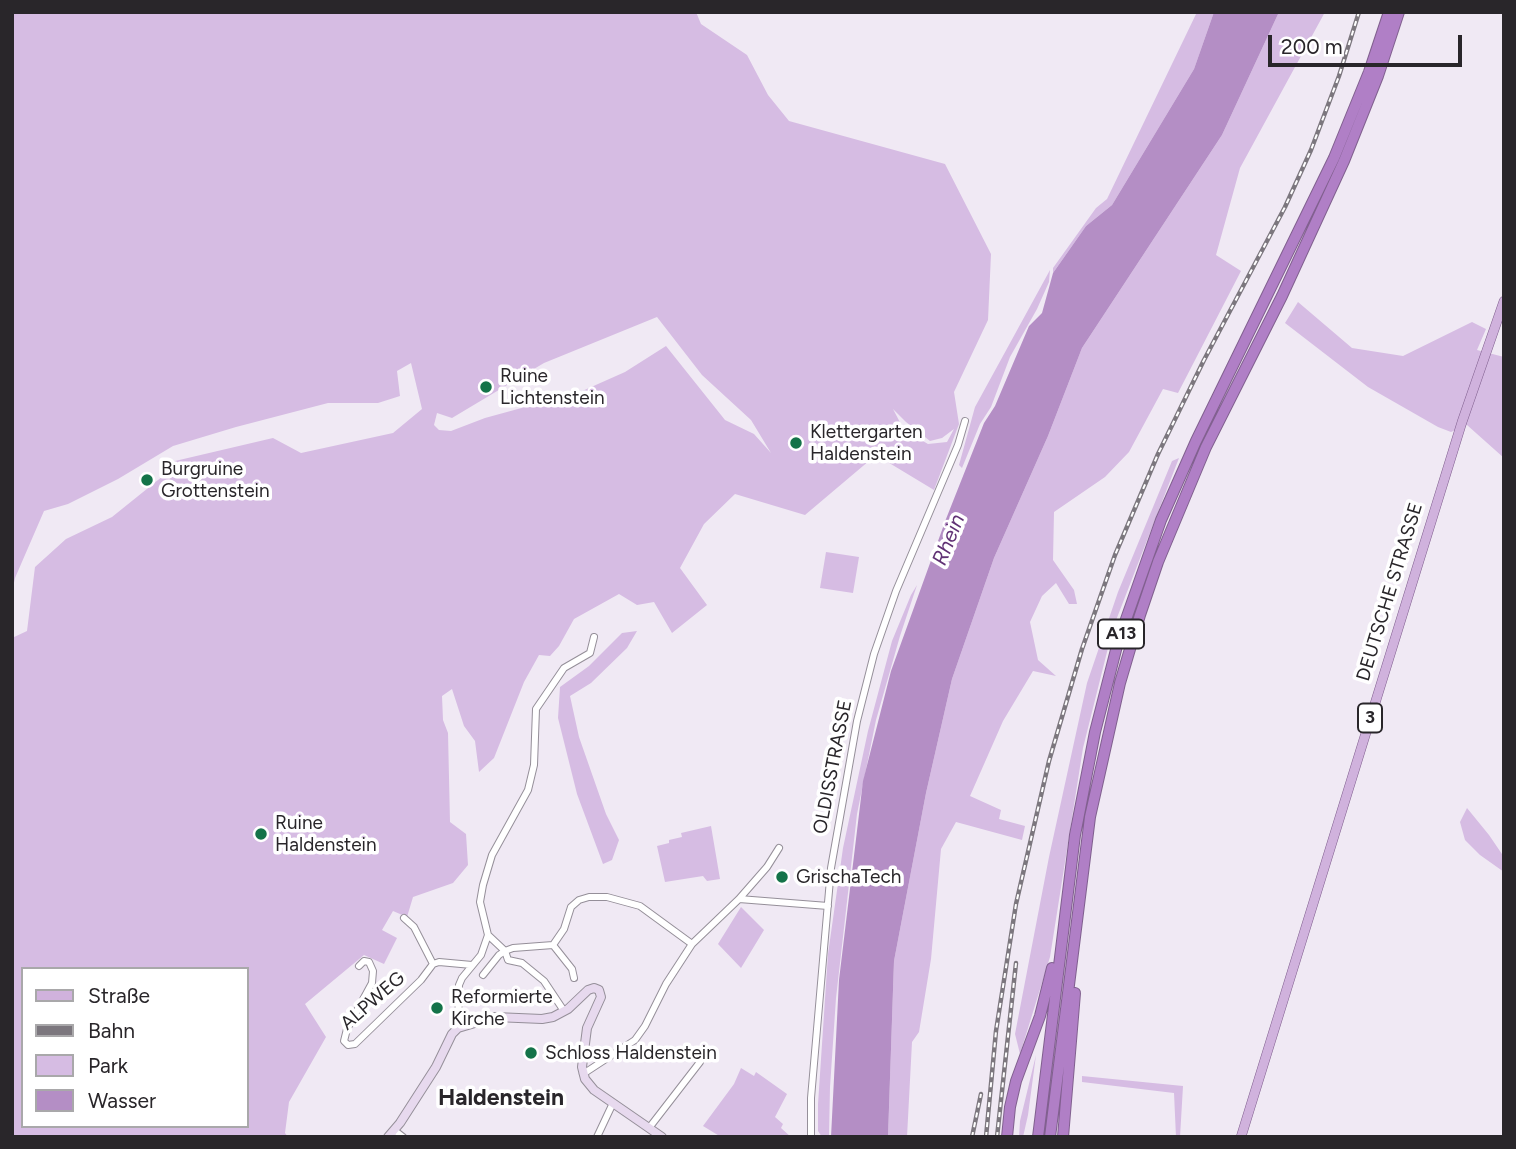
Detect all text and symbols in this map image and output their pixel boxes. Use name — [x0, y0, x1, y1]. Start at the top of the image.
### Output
scale bar — [1271, 21, 1465, 65]
text: 200 m — [1281, 34, 1343, 59]
place label: Ruine Lichtenstein — [500, 365, 605, 409]
marker: Ruine Lichtenstein — [478, 379, 494, 395]
place label: Klettergarten Haldenstein — [810, 421, 923, 465]
marker: Klettergarten Haldenstein — [788, 435, 804, 451]
place label: Burgruine Grottenstein — [161, 458, 270, 502]
marker: Burgruine Grottenstein — [139, 472, 155, 488]
street label: DEUTSCHE STRASSE — [1352, 500, 1428, 684]
water label: Rhein — [927, 511, 971, 569]
road number: A13 — [1098, 620, 1144, 648]
street label: OLDISSTRASSE — [809, 698, 857, 836]
road number: 3 — [1358, 704, 1382, 732]
place label: Ruine Haldenstein — [275, 812, 377, 856]
marker: Ruine Haldenstein — [253, 826, 269, 842]
place label: GrischaTech — [796, 866, 901, 888]
marker: GrischaTech — [774, 869, 790, 885]
legend — [21, 967, 248, 1128]
street label: ALPWEG — [336, 967, 410, 1035]
text: Straße — [88, 983, 150, 1008]
place label: Reformierte Kirche — [451, 986, 553, 1030]
marker: Reformierte Kirche — [429, 1000, 445, 1016]
text: Bahn — [88, 1018, 135, 1043]
place label: Schloss Haldenstein — [545, 1042, 717, 1064]
marker: Schloss Haldenstein — [523, 1045, 539, 1061]
text: Park — [88, 1053, 128, 1078]
district label: Haldenstein — [438, 1084, 564, 1112]
text: Wasser — [88, 1088, 156, 1113]

